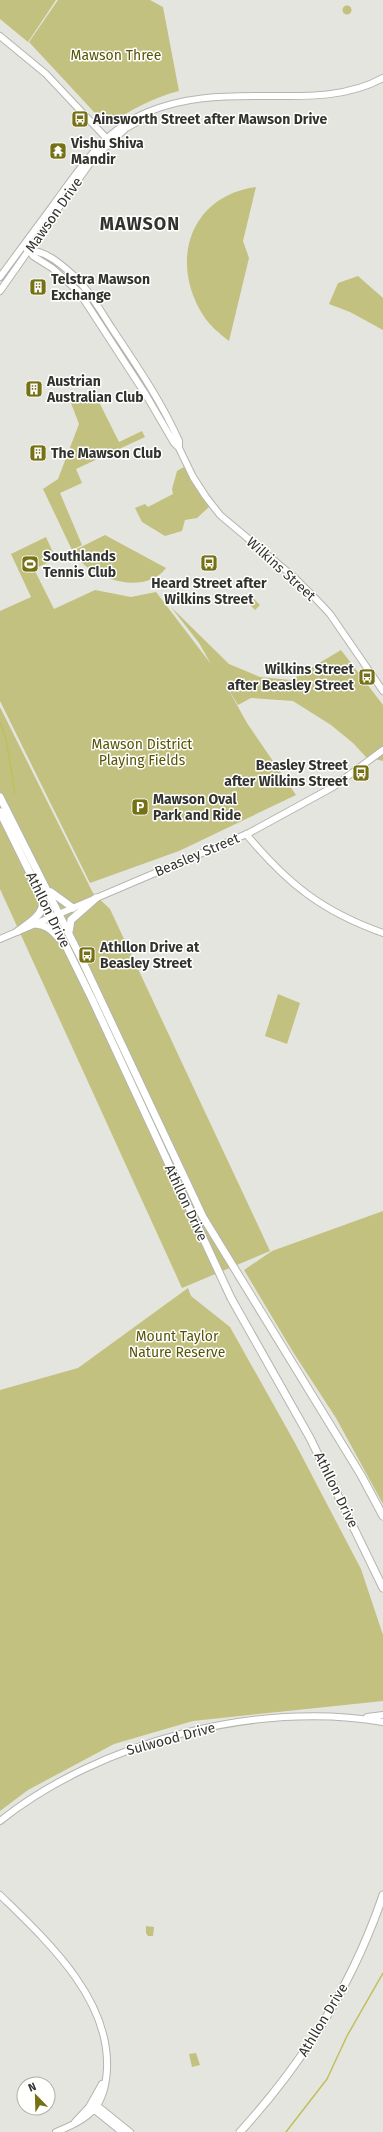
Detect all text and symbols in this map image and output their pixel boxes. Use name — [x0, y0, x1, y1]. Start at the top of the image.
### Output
park label: Mawson Three — [71, 47, 161, 64]
bus stop icon: Ainsworth Street after Mawson Drive — [70, 109, 90, 129]
place label: Ainsworth Street after Mawson Drive — [92, 111, 327, 128]
place label: Vishu Shiva Mandir — [70, 135, 144, 168]
temple icon: Vishu Shiva Mandir — [48, 141, 68, 161]
street label: Mawson Drive — [22, 174, 86, 256]
district label: MAWSON — [100, 213, 180, 235]
place label: Telstra Mawson Exchange — [51, 271, 150, 304]
building icon: Telstra Mawson Exchange — [28, 277, 48, 297]
place label: Austrian Australian Club — [46, 373, 144, 406]
building icon: Austrian Australian Club — [24, 379, 44, 399]
building icon: The Mawson Club — [28, 443, 48, 463]
place label: The Mawson Club — [51, 445, 162, 462]
street label: Wilkins Street — [243, 534, 320, 605]
place label: Southlands Tennis Club — [43, 548, 116, 581]
bus stop icon: Heard Street after Wilkins Street — [199, 553, 219, 573]
sports icon: Southlands Tennis Club — [20, 554, 40, 574]
place label: Heard Street after Wilkins Street — [151, 575, 267, 608]
place label: Wilkins Street after Beasley Street — [227, 661, 355, 694]
bus stop icon: Wilkins Street after Beasley Street — [357, 667, 377, 687]
park label: Mawson District Playing Fields — [92, 736, 193, 769]
place label: Beasley Street after Wilkins Street — [224, 757, 349, 790]
bus stop icon: Beasley Street after Wilkins Street — [351, 763, 371, 783]
place label: Mawson Oval Park and Ride — [153, 791, 241, 824]
parking icon: Mawson Oval Park and Ride — [130, 797, 150, 817]
street label: Beasley Street — [152, 829, 243, 880]
street label: Athllon Drive — [22, 869, 74, 951]
place label: Athllon Drive at Beasley Street — [99, 939, 200, 972]
bus stop icon: Athllon Drive at Beasley Street — [77, 945, 97, 965]
street label: Athllon Drive — [161, 1162, 211, 1244]
park label: Mount Taylor Nature Reserve — [129, 1328, 225, 1361]
street label: Athllon Drive — [310, 1449, 362, 1531]
street label: Sulwood Drive — [125, 1719, 217, 1759]
street label: Athllon Drive — [295, 1980, 351, 2060]
north arrow — [16, 2076, 56, 2116]
text: N — [26, 2080, 38, 2095]

